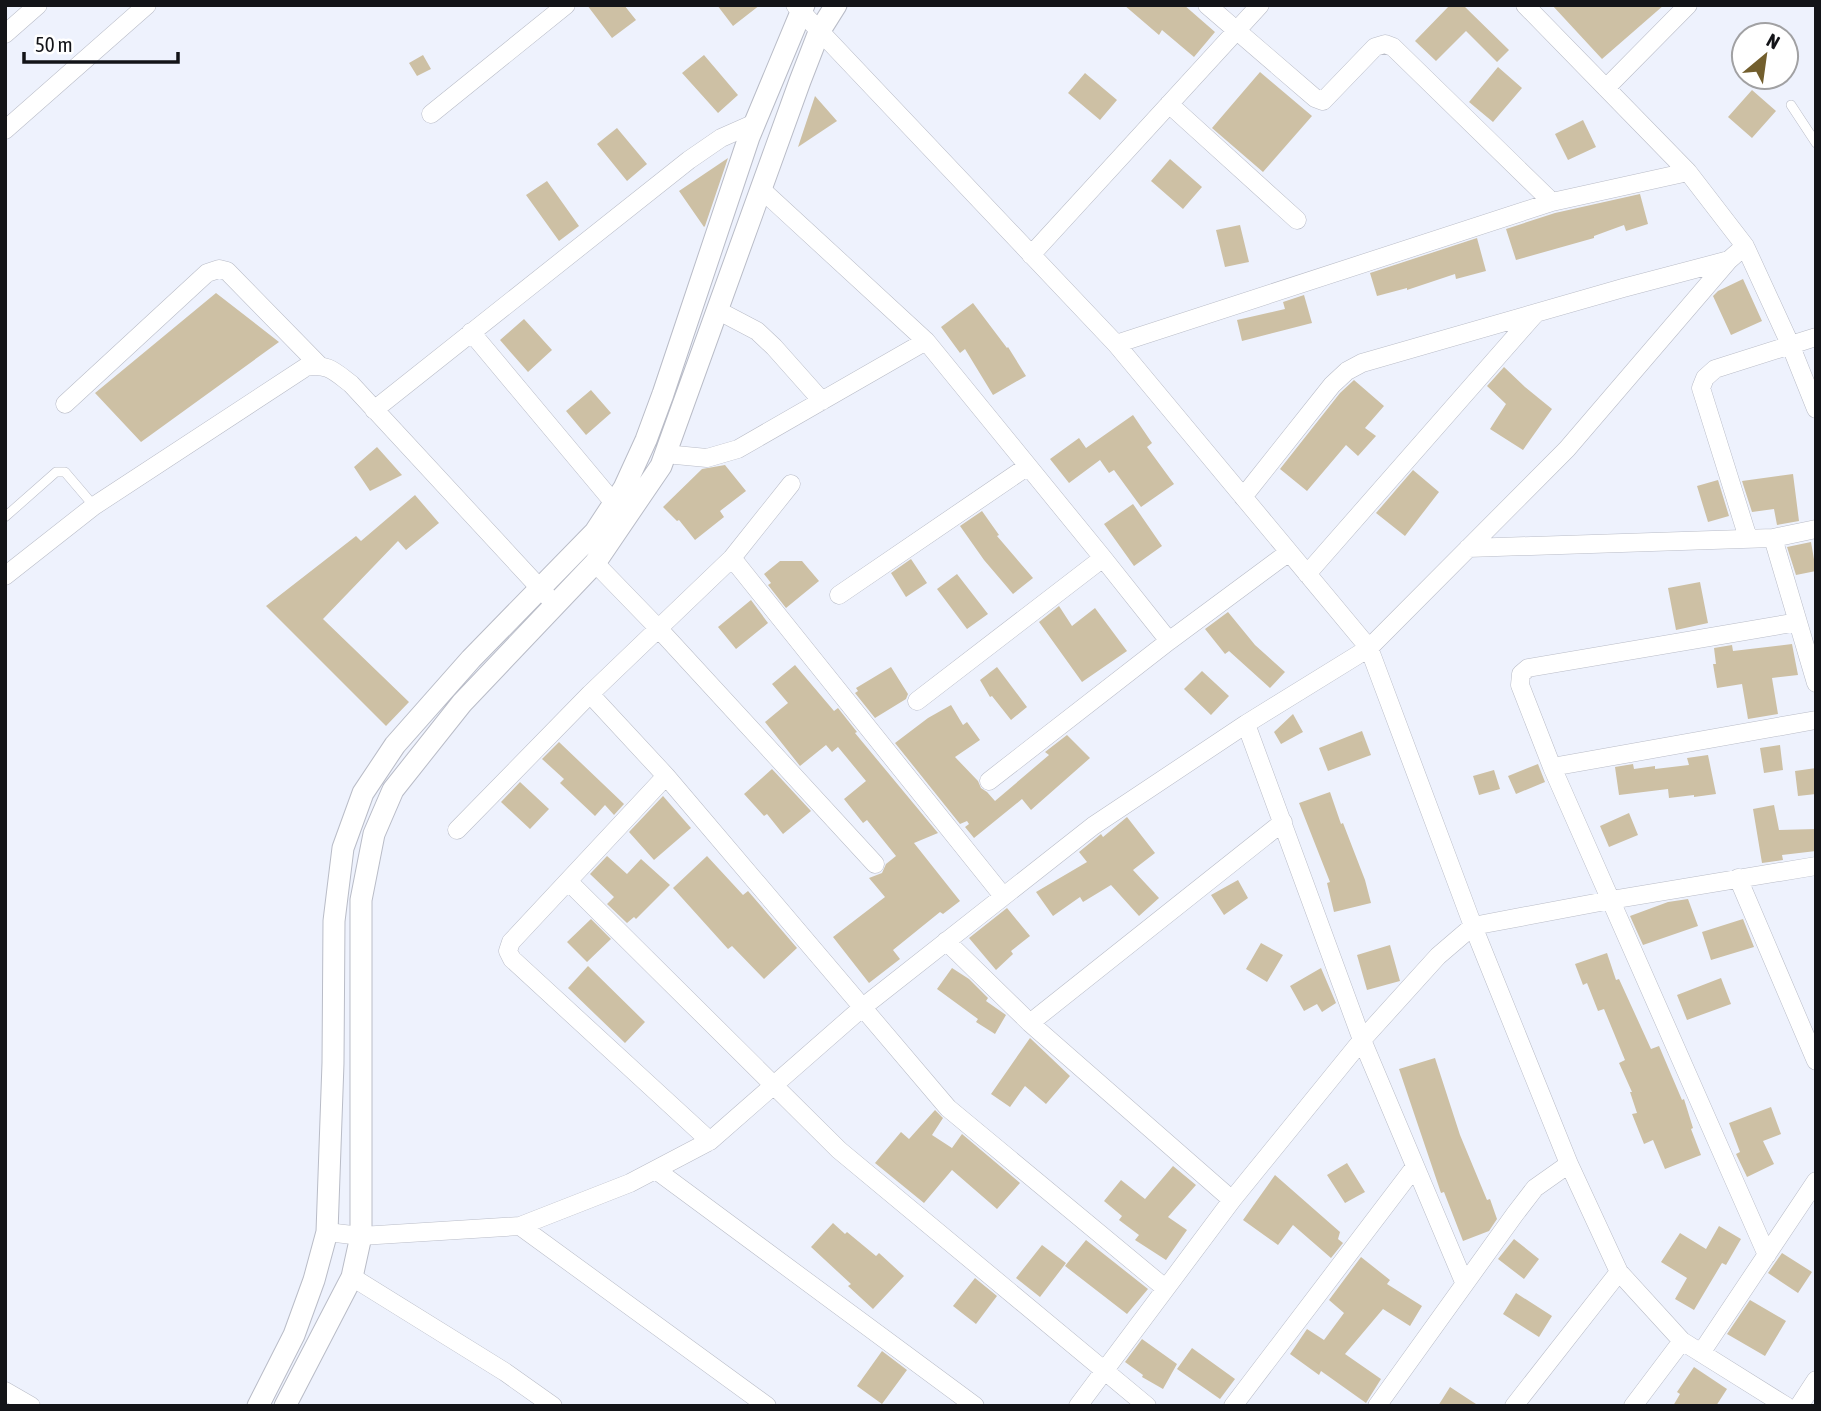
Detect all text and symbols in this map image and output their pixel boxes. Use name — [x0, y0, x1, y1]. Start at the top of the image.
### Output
scale bar — [24, 21, 178, 65]
north arrow — [1730, 21, 1800, 91]
text: N — [1763, 29, 1783, 53]
text: 50 m — [35, 32, 73, 56]

